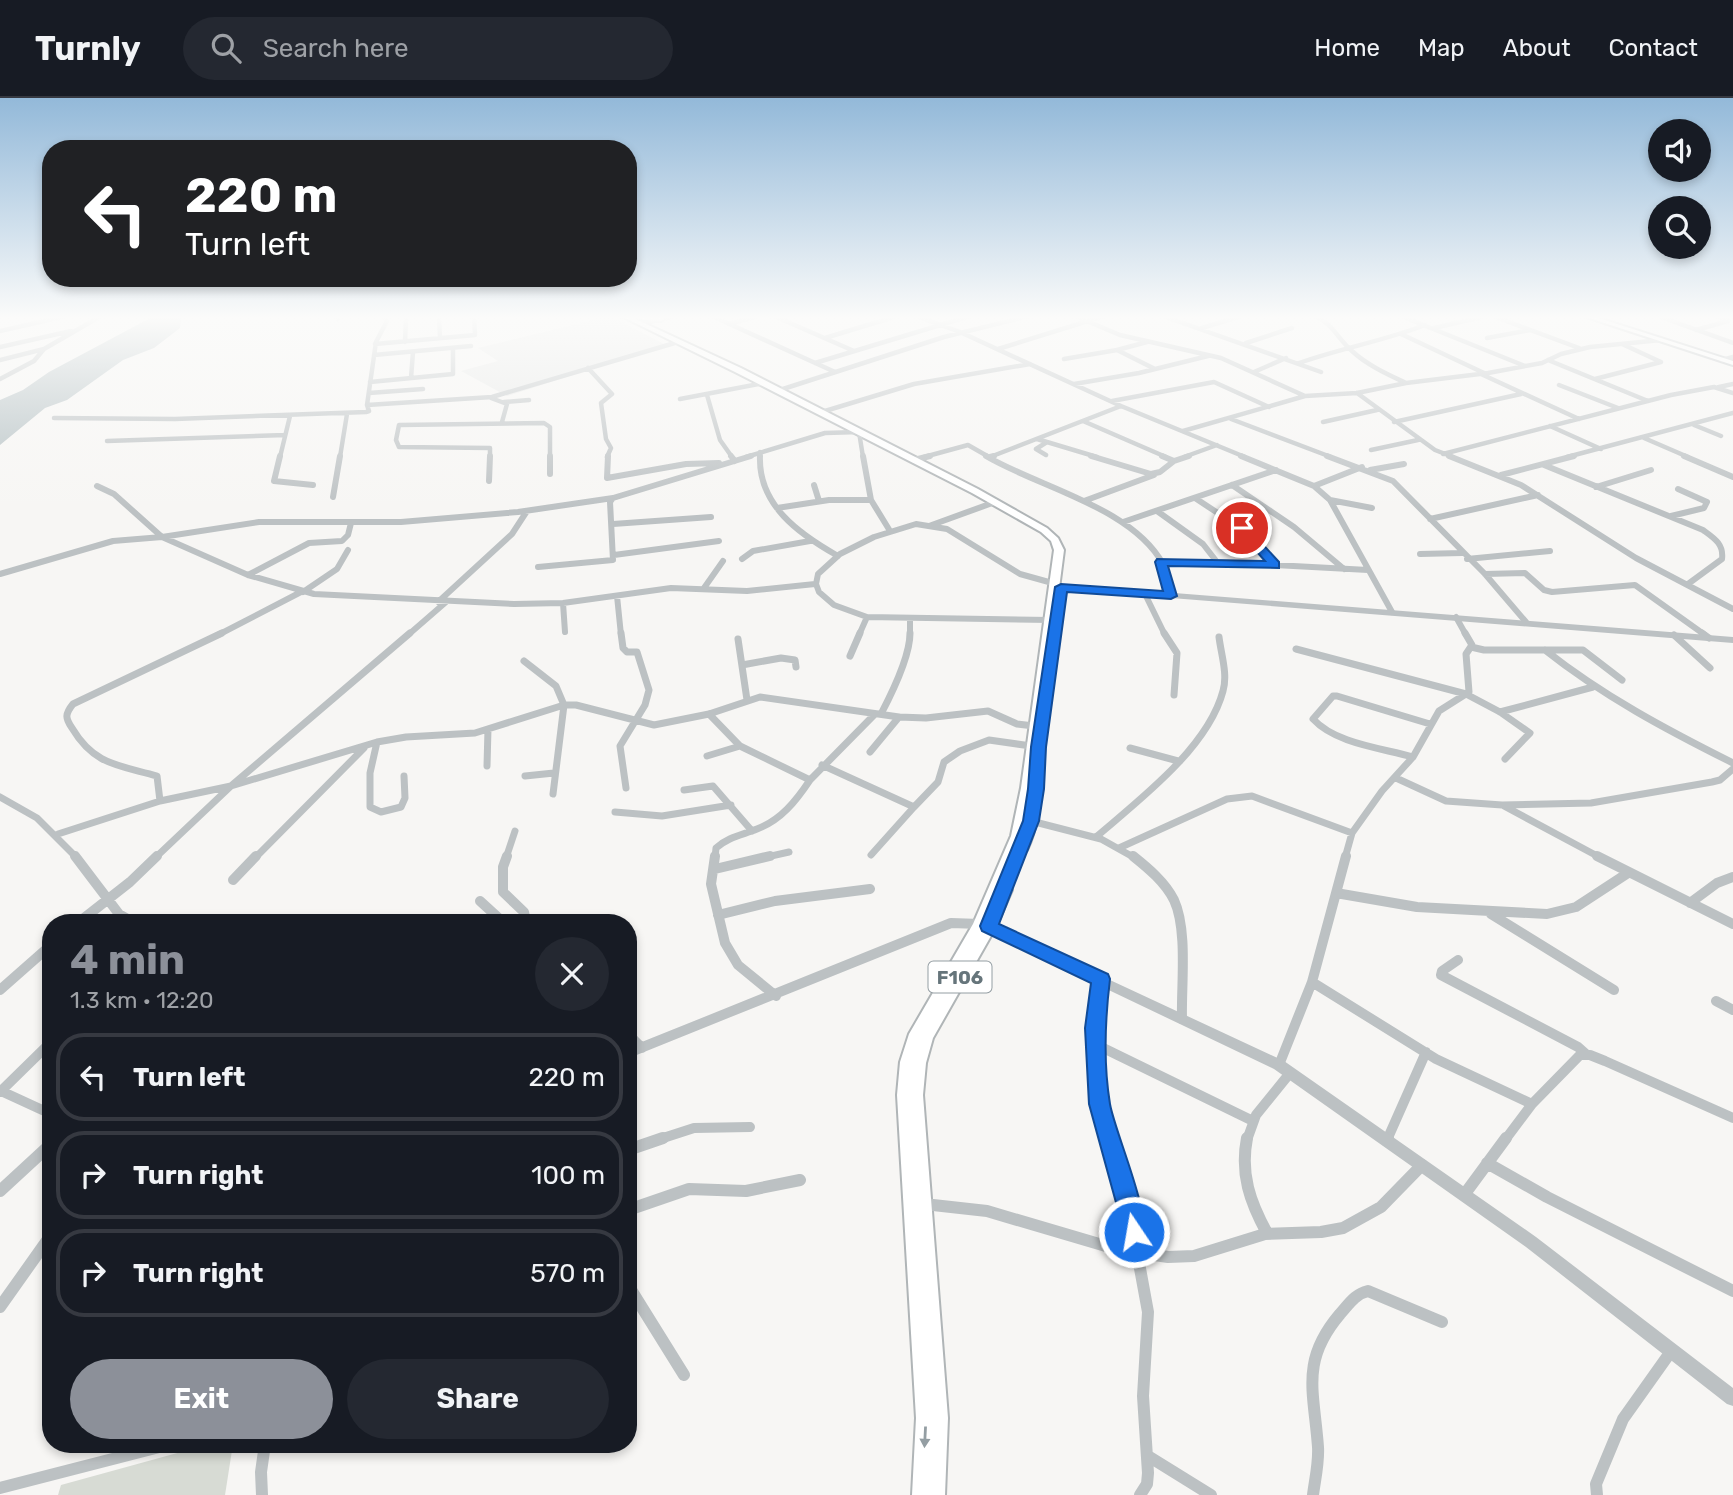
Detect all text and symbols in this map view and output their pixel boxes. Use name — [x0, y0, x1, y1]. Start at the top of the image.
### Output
search box — [183, 17, 673, 80]
text: Turnly — [35, 29, 141, 68]
icon: search — [207, 29, 245, 67]
text: Search here — [263, 33, 409, 64]
text: Home — [1314, 34, 1380, 62]
text: Map — [1418, 34, 1465, 62]
text: About — [1503, 34, 1571, 62]
text: Contact — [1609, 34, 1698, 62]
map controls — [1648, 119, 1711, 259]
button: sound — [1648, 119, 1711, 182]
text: 220 m — [185, 166, 337, 224]
icon: left — [70, 168, 161, 259]
button: search — [1648, 196, 1711, 259]
text: Turn left — [185, 225, 310, 263]
pin — [1212, 498, 1272, 558]
icon: arrive — [1223, 509, 1261, 547]
text: 4 min — [70, 935, 185, 985]
button: close — [535, 937, 609, 1011]
road number: F106 — [928, 962, 992, 992]
text: 1.3 km · 12:20 — [70, 986, 214, 1014]
icon: left — [74, 1058, 112, 1096]
text: Turn left — [133, 1062, 245, 1093]
text: 220 m — [528, 1062, 605, 1093]
icon: right — [74, 1156, 112, 1194]
text: Turn right — [133, 1160, 263, 1191]
text: 100 m — [531, 1160, 605, 1191]
position arrow — [1097, 1195, 1171, 1269]
icon: right — [74, 1254, 112, 1292]
text: Turn right — [133, 1258, 263, 1289]
text: 570 m — [530, 1258, 605, 1289]
button: Exit — [70, 1359, 333, 1439]
button: Share — [347, 1359, 609, 1439]
one-way arrow — [919, 1426, 930, 1448]

